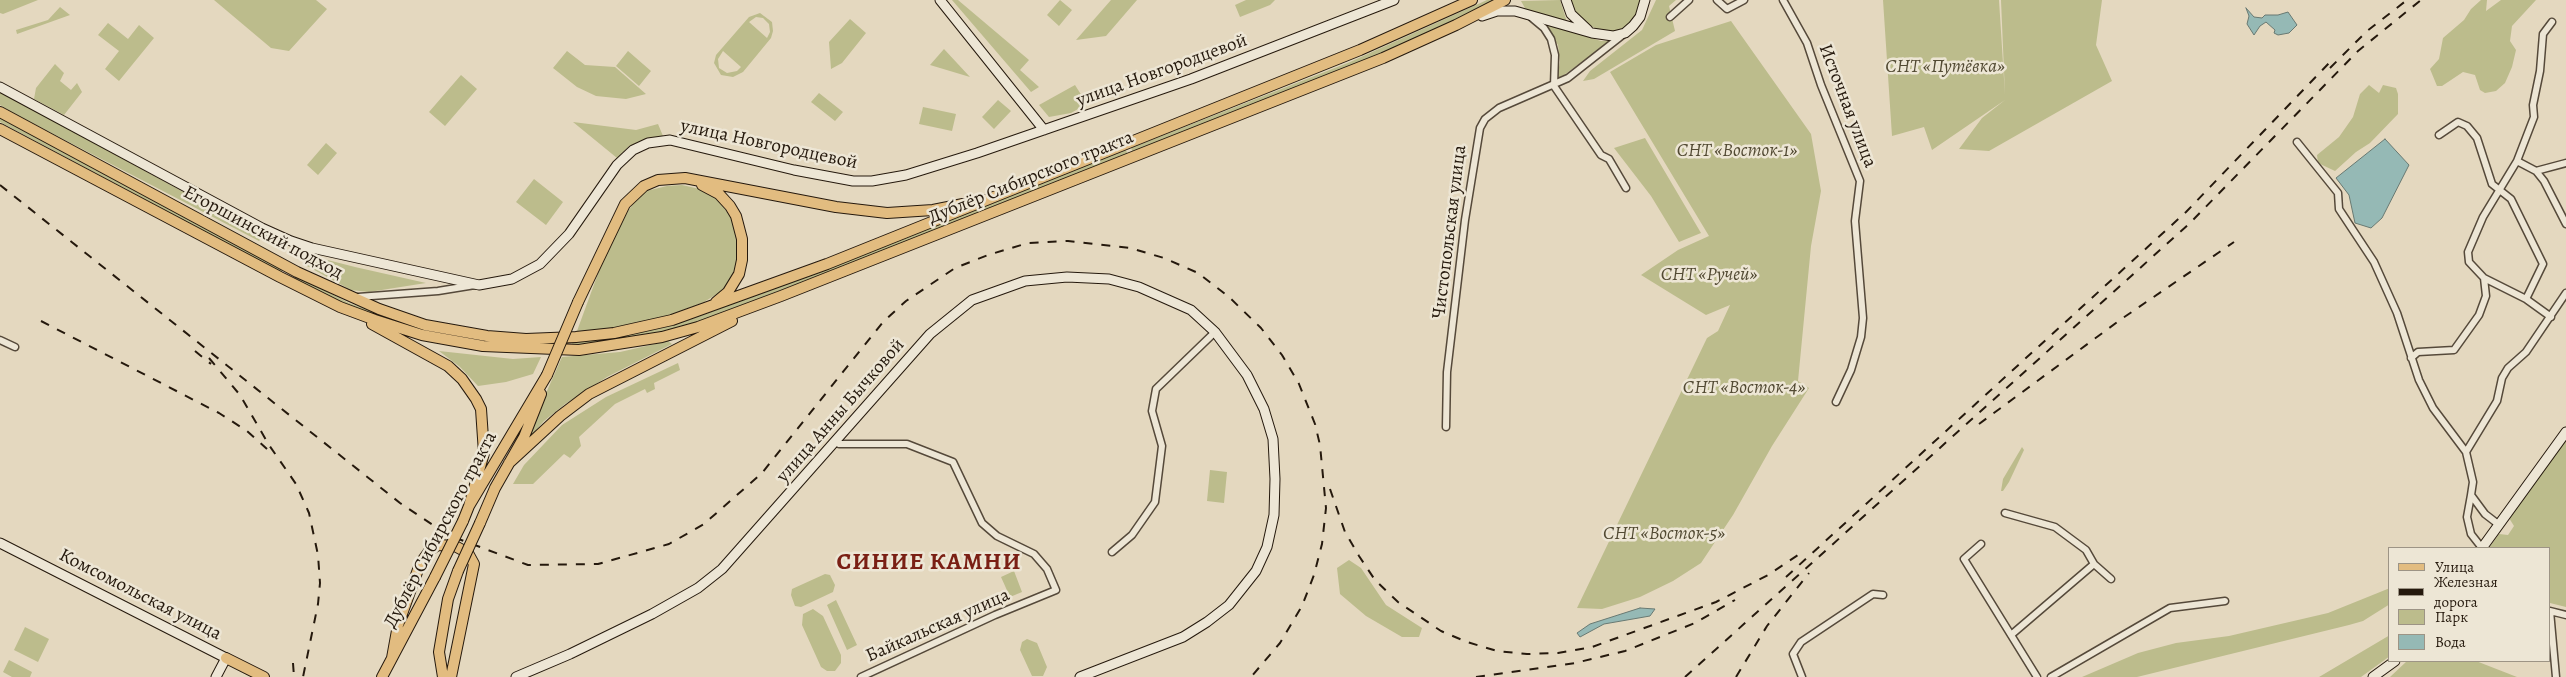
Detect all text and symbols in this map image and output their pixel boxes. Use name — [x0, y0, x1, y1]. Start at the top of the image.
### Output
street label: улица Новгородцевой — [1073, 29, 1251, 113]
street label: Источная улица — [1813, 41, 1881, 171]
park label: СНТ «Путёвка» — [1885, 56, 2005, 78]
street label: улица Новгородцевой — [678, 115, 860, 175]
street label: Дублёр Сибирского тракта — [925, 126, 1137, 230]
park label: СНТ «Восток-1» — [1677, 140, 1797, 162]
street label: Чистопольская улица — [1428, 144, 1472, 320]
street label: Егоршинский подход — [179, 181, 347, 285]
park label: СНТ «Ручей» — [1661, 264, 1757, 286]
street label: улица Анны Бычковой — [772, 334, 910, 488]
park label: СНТ «Восток-4» — [1683, 377, 1805, 399]
street label: Дублёр Сибирского тракта — [379, 428, 503, 632]
park label: СНТ «Восток-5» — [1603, 523, 1725, 545]
street label: Комсомольская улица — [55, 544, 225, 646]
legend — [2388, 547, 2551, 662]
district label: СИНИЕ КАМНИ — [835, 549, 1023, 577]
text: Улица — [2435, 557, 2474, 577]
text: Железная дорога — [2434, 572, 2498, 612]
street label: Байкальская улица — [863, 584, 1013, 668]
text: Парк — [2435, 607, 2468, 627]
text: Вода — [2435, 632, 2466, 652]

